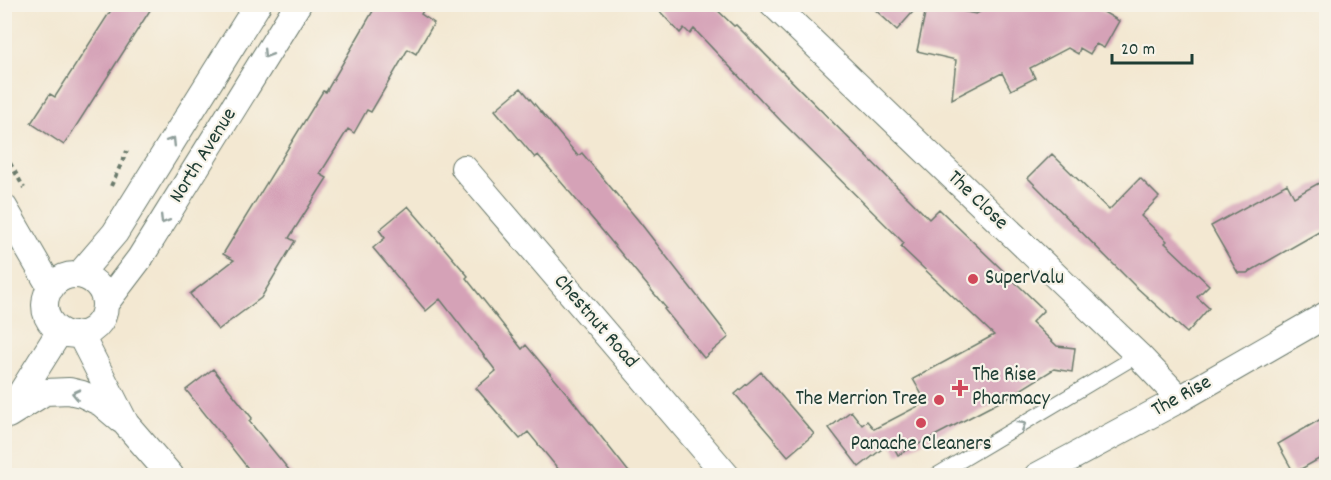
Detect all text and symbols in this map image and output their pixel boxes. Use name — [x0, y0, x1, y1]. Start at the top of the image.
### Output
scale bar — [1112, 27, 1192, 65]
text: 20 m — [1121, 38, 1155, 63]
one-way arrow — [262, 48, 274, 58]
street label: North Avenue — [163, 103, 245, 209]
one-way arrow — [164, 137, 176, 147]
street label: The Close — [940, 164, 1014, 238]
one-way arrow — [160, 213, 171, 224]
place label: SuperValu — [985, 264, 1064, 294]
street label: Chestnut Road — [545, 268, 645, 376]
marker: SuperValu — [966, 272, 980, 286]
place label: The Rise Pharmacy — [972, 361, 1051, 415]
street label: The Rise — [1147, 368, 1217, 426]
marker: The Rise Pharmacy — [953, 381, 967, 395]
place label: The Merrion Tree — [795, 385, 927, 415]
one-way arrow — [71, 388, 81, 401]
marker: The Merrion Tree — [932, 393, 946, 407]
marker: Panache Cleaners — [914, 416, 928, 430]
one-way arrow — [1016, 420, 1026, 432]
place label: Panache Cleaners — [850, 430, 992, 460]

